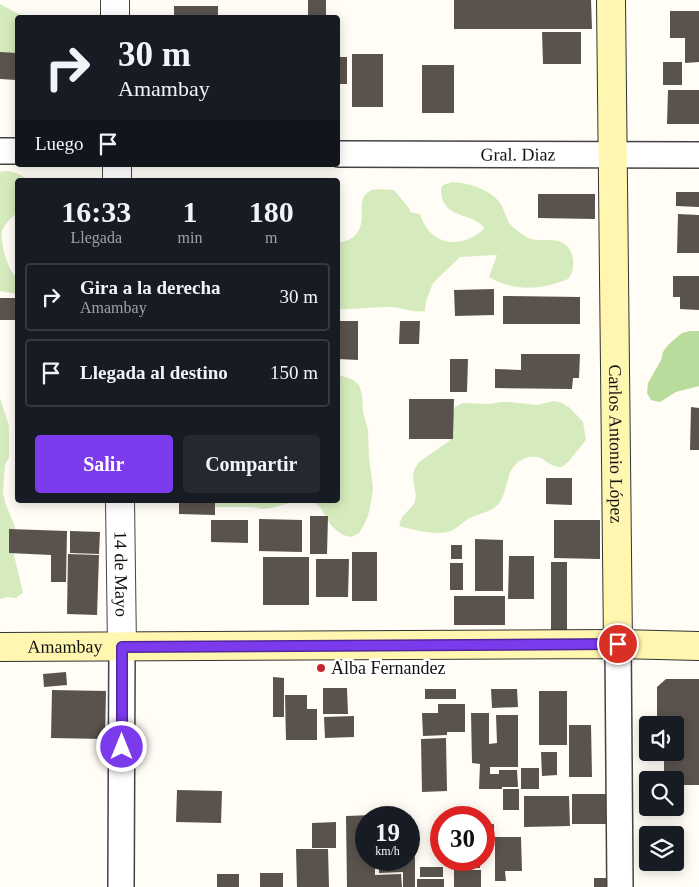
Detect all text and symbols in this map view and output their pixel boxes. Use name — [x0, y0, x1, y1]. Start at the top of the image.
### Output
icon: right — [35, 35, 100, 100]
text: 30 m — [118, 35, 191, 74]
text: Amambay — [118, 76, 210, 101]
icon: arrive — [94, 130, 122, 158]
text: Luego — [35, 133, 84, 154]
street label: Gral. Diaz — [480, 144, 556, 165]
text: 16:33 — [61, 195, 131, 228]
text: 1 — [182, 195, 197, 228]
text: 180 — [249, 195, 294, 228]
text: Llegada — [71, 229, 122, 246]
text: min — [178, 229, 202, 246]
text: m — [265, 229, 277, 246]
text: Gira a la derecha — [80, 277, 221, 298]
icon: right — [37, 283, 65, 311]
text: 30 m — [279, 286, 318, 307]
text: Amambay — [80, 299, 147, 316]
icon: arrive — [37, 359, 65, 387]
text: Llegada al destino — [80, 362, 228, 383]
text: 150 m — [270, 362, 318, 383]
street label: Carlos Antonio López — [605, 364, 627, 524]
button: Salir — [35, 435, 173, 493]
button: Compartir — [183, 435, 320, 493]
street label: 14 de Mayo — [110, 531, 132, 617]
pin — [597, 623, 639, 665]
icon: arrive — [604, 630, 632, 658]
street label: Amambay — [27, 637, 103, 657]
place label: Alba Fernandez — [331, 658, 445, 678]
marker: Alba Fernandez — [315, 662, 327, 674]
map controls — [639, 716, 684, 871]
button: sound — [639, 716, 684, 761]
position arrow — [95, 720, 147, 772]
button: search — [639, 771, 684, 816]
speed limit sign: 30 — [430, 806, 495, 871]
text: 19 — [375, 819, 400, 846]
button: layers — [639, 826, 684, 871]
text: km/h — [375, 844, 400, 858]

